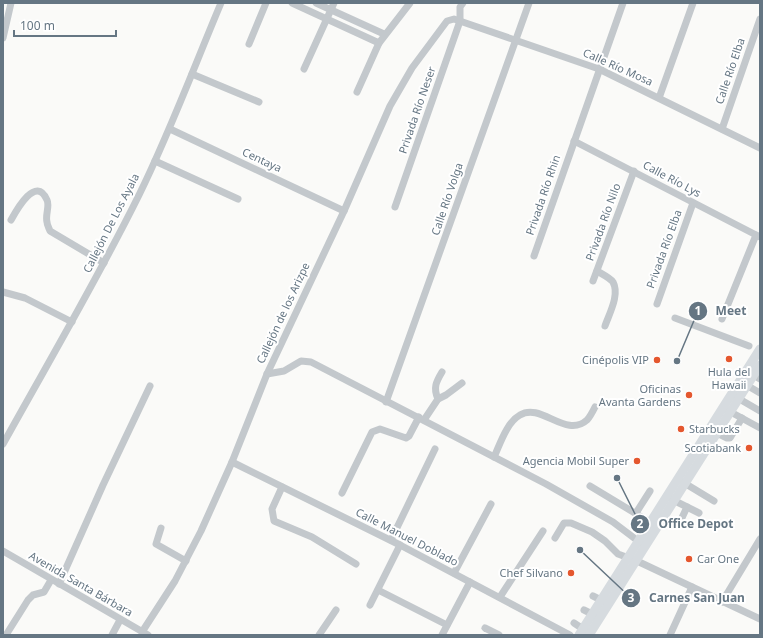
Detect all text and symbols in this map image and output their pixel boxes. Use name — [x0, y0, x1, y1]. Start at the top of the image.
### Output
scale bar — [14, 12, 116, 38]
text: 100 m — [20, 17, 55, 34]
street label: Calle Río Elba — [711, 36, 748, 106]
street label: Calle Río Mosa — [581, 44, 656, 89]
street label: Privada Río Neser — [395, 64, 439, 155]
street label: Centaya — [240, 144, 284, 175]
street label: Privada Río Rhin — [522, 153, 563, 237]
street label: Calle Río Lys — [641, 157, 704, 200]
street label: Calle Río Volga — [427, 161, 466, 237]
street label: Callejón De Los Ayala — [79, 171, 142, 275]
street label: Privada Río Nilo — [582, 181, 624, 263]
street label: Privada Río Elba — [642, 207, 685, 290]
street label: Callejón de los Arizpe — [252, 260, 313, 366]
callout: Meet — [688, 299, 755, 323]
text: 1 — [695, 302, 701, 319]
text: Meet — [716, 302, 746, 319]
place label: Cinépolis VIP — [582, 352, 649, 367]
marker: Hula del Hawaii — [724, 354, 734, 364]
marker: Cinépolis VIP — [652, 355, 662, 365]
place label: Hula del Hawaii — [708, 364, 750, 392]
place label: Oficinas Avanta Gardens — [599, 381, 681, 409]
marker: Oficinas Avanta Gardens — [684, 390, 694, 400]
place label: Starbucks — [689, 421, 740, 436]
marker: Starbucks — [676, 424, 686, 434]
place label: Scotiabank — [684, 440, 741, 455]
marker: Scotiabank — [744, 443, 754, 453]
place label: Agencia Mobil Super — [523, 453, 629, 468]
marker: Agencia Mobil Super — [632, 456, 642, 466]
street label: Calle Manuel Doblado — [353, 504, 461, 569]
callout: Office Depot — [630, 512, 741, 536]
text: 2 — [637, 515, 644, 532]
text: Office Depot — [658, 515, 734, 532]
street label: Avenida Santa Bárbara — [27, 548, 136, 619]
place label: Car One — [697, 551, 739, 566]
marker: Car One — [684, 554, 694, 564]
place label: Chef Silvano — [499, 565, 563, 580]
marker: Chef Silvano — [566, 568, 576, 578]
callout: Carnes San Juan — [621, 586, 753, 610]
text: 3 — [628, 589, 635, 606]
text: Carnes San Juan — [649, 589, 745, 606]

